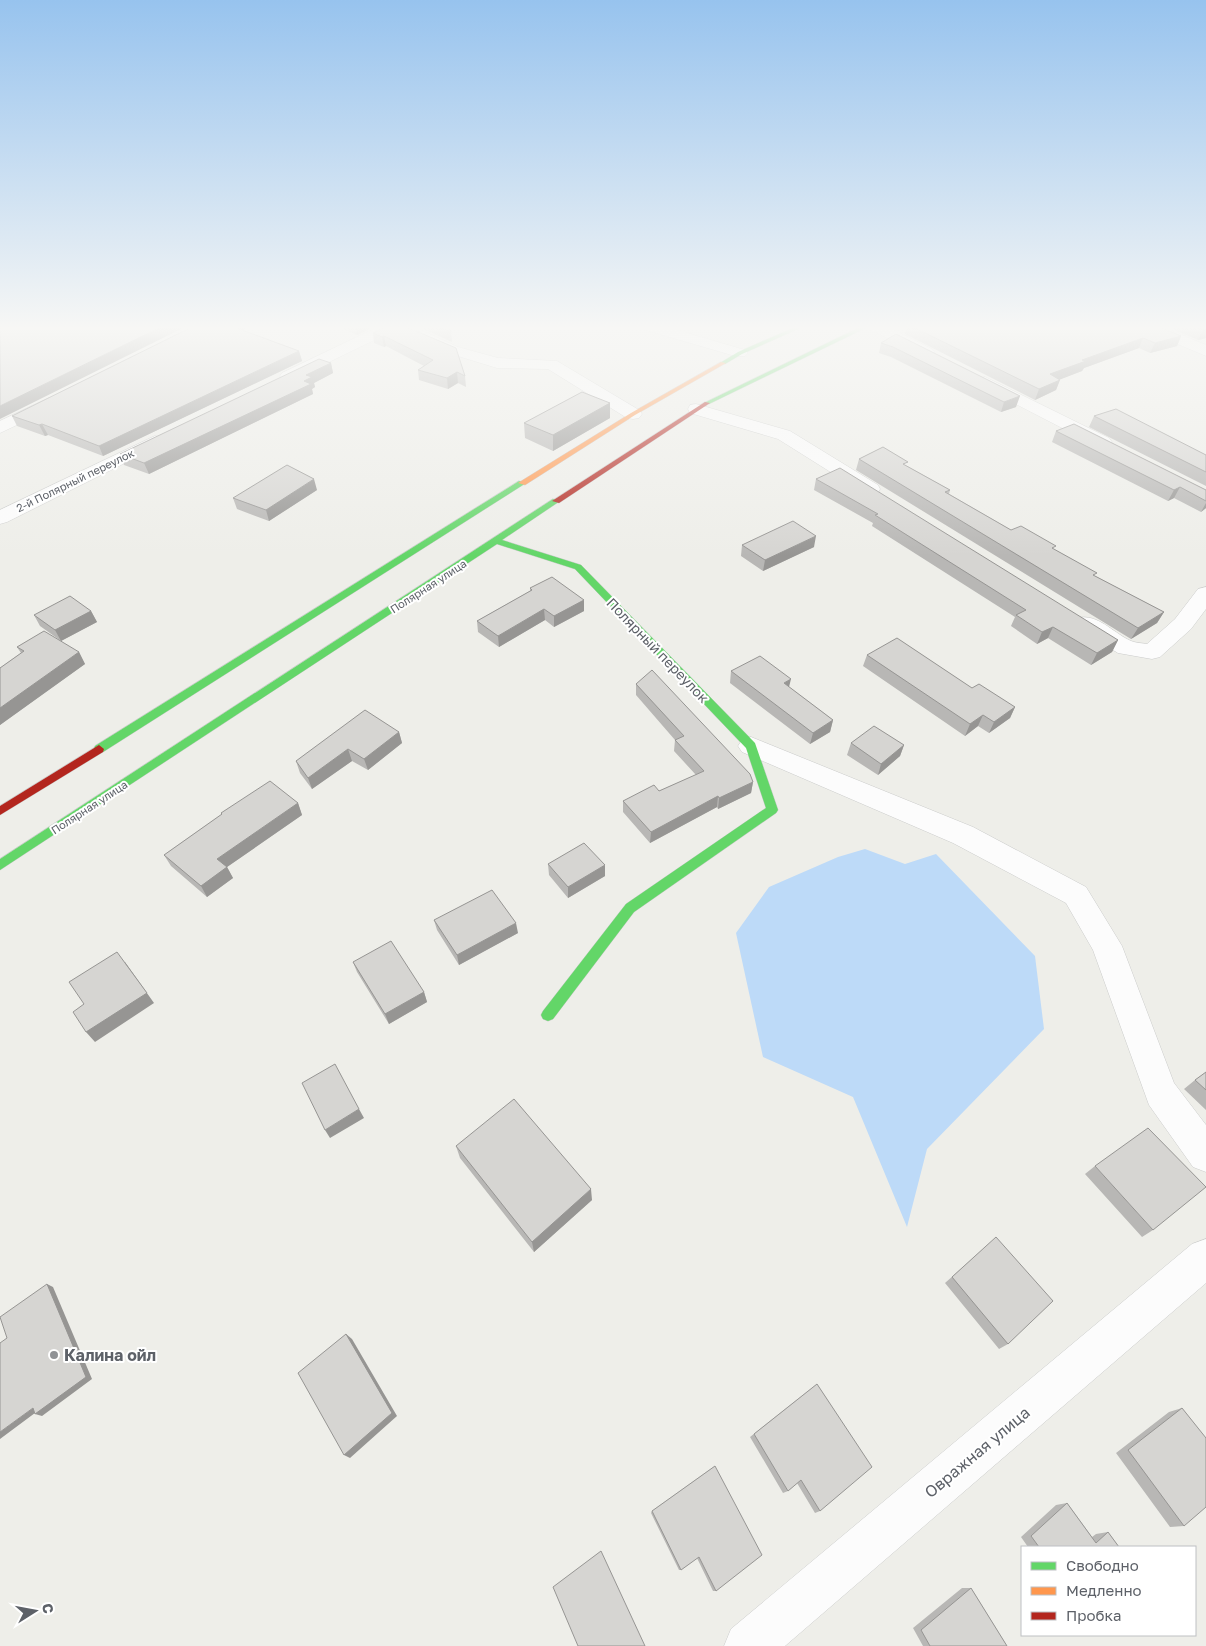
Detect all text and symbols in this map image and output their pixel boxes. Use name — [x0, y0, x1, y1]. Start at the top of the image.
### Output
street label: 2-й Полярный переулок — [14, 445, 137, 514]
street label: Полярная улица — [387, 556, 469, 616]
street label: Полярный переулок — [603, 594, 713, 706]
street label: Полярная улица — [48, 777, 130, 837]
place label: Калина ойл — [64, 1345, 156, 1365]
marker: Калина ойл — [48, 1349, 60, 1361]
street label: Овражная улица — [920, 1402, 1034, 1502]
legend — [1021, 1546, 1196, 1636]
text: Свободно — [1066, 1556, 1139, 1574]
text: Медленно — [1066, 1581, 1142, 1599]
north arrow — [10, 1586, 60, 1636]
text: С — [39, 1602, 58, 1615]
text: Пробка — [1066, 1606, 1121, 1624]

